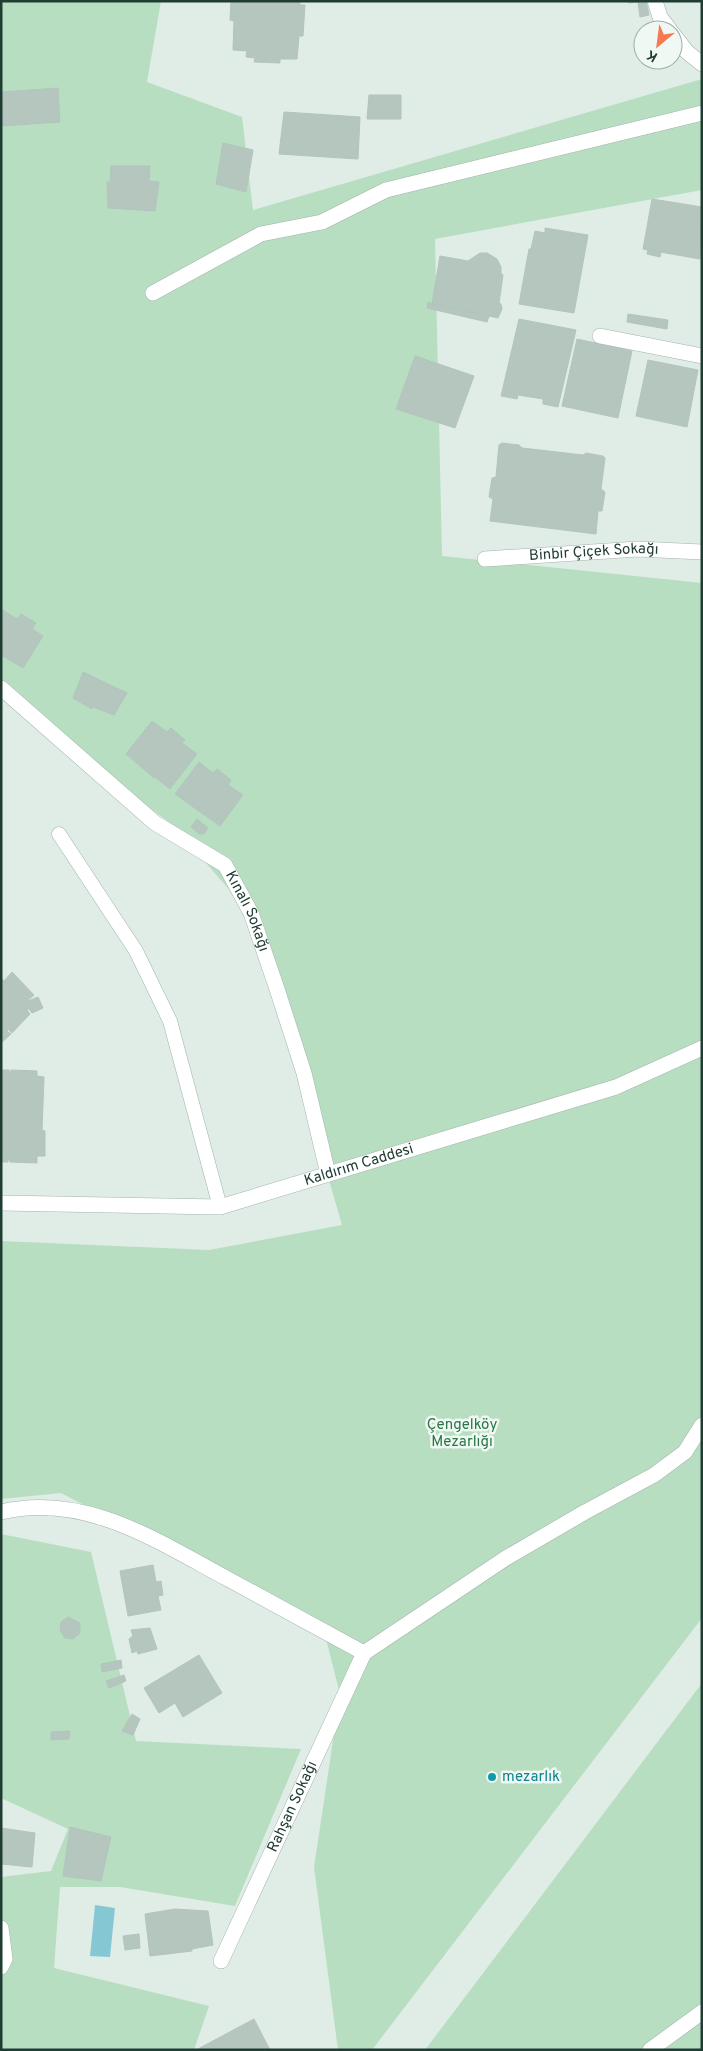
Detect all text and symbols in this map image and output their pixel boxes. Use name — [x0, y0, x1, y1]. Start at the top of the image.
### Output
north arrow — [633, 20, 683, 70]
text: K — [644, 45, 661, 65]
street label: Binbir Çiçek Sokağı — [528, 539, 659, 566]
street label: Kınalı Sokağı — [221, 868, 273, 954]
street label: Kaldırım Caddesi — [302, 1139, 416, 1190]
park label: Çengelköy Mezarlığı — [427, 1416, 497, 1452]
street label: Rahşan Sokağı — [263, 1758, 322, 1855]
place label: mezarlık — [502, 1768, 560, 1787]
marker: mezarlık — [486, 1771, 498, 1783]

